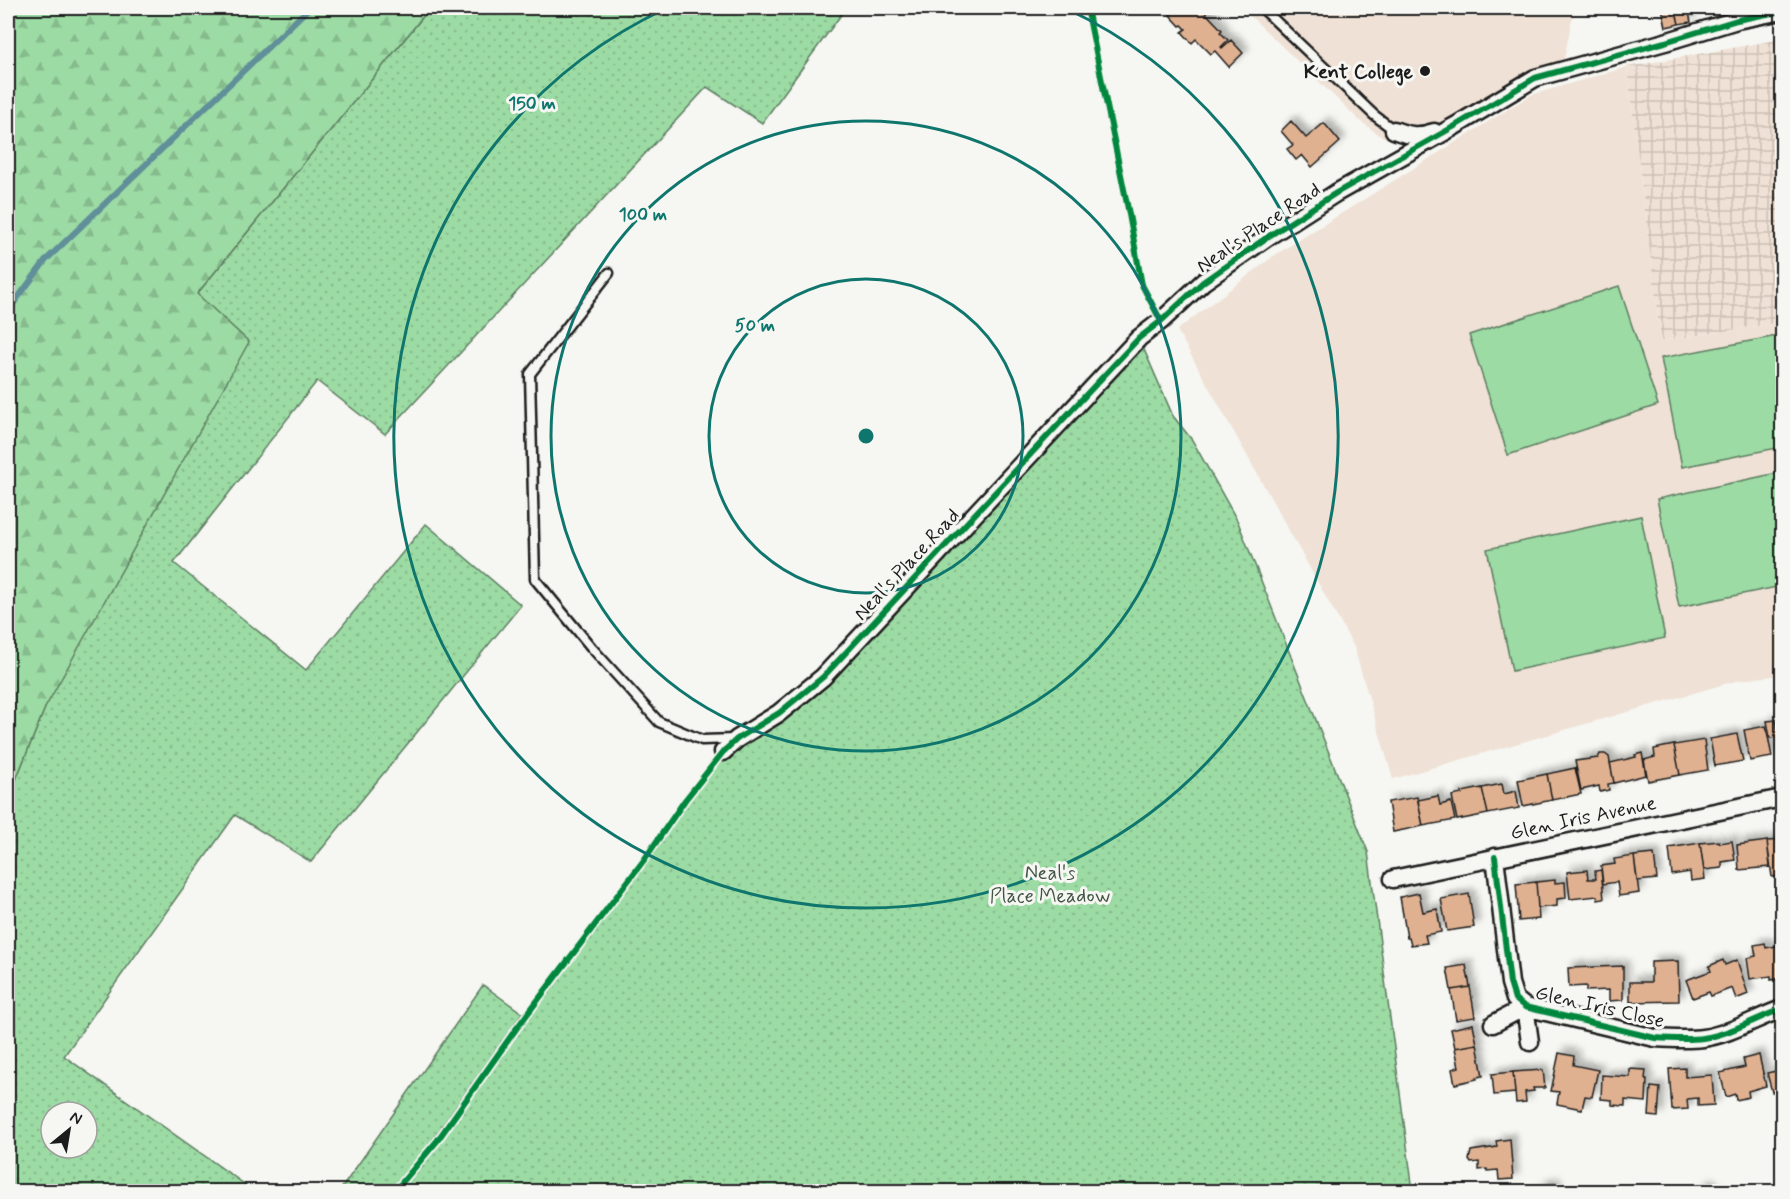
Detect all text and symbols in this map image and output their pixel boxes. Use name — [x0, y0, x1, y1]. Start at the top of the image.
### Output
place label: Kent College — [1304, 59, 1414, 86]
marker: Kent College — [1418, 64, 1432, 78]
text: 150 m — [508, 92, 556, 116]
street label: Neal's Place Road — [1191, 177, 1326, 280]
text: 100 m — [619, 203, 667, 227]
text: 50 m — [735, 314, 775, 338]
centre of rings — [856, 426, 876, 446]
street label: Neal's Place Road — [848, 503, 966, 627]
street label: Glen Iris Avenue — [1508, 790, 1659, 847]
park label: Neal's Place Meadow — [990, 860, 1111, 910]
street label: Glen Iris Close — [1532, 980, 1667, 1035]
north arrow — [39, 1100, 99, 1160]
text: N — [66, 1107, 86, 1130]

